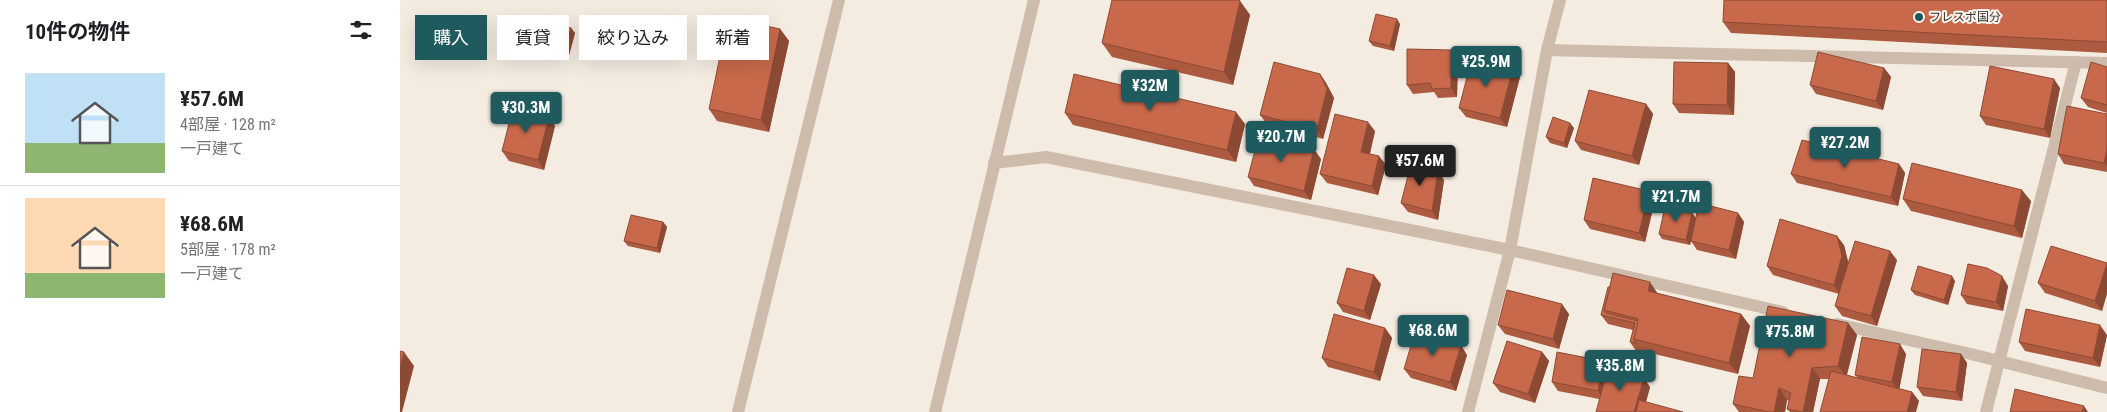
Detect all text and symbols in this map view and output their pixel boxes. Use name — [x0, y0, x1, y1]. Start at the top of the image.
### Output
place label: フレスポ国分 — [1929, 10, 2001, 24]
marker: フレスポ国分 — [1913, 11, 1925, 23]
chip: 購入 — [415, 15, 487, 60]
chip: 賃貸 — [497, 15, 569, 60]
chip: 絞り込み — [579, 15, 687, 60]
chip: 新着 — [697, 15, 769, 60]
icon: filters — [347, 16, 375, 44]
text: 10件の物件 — [25, 20, 130, 44]
pin: ¥25.9M — [1445, 46, 1527, 88]
text: ¥25.9M — [1462, 52, 1510, 71]
pin: ¥32M — [1120, 70, 1180, 112]
text: ¥32M — [1132, 76, 1168, 95]
text: ¥57.6M — [180, 87, 244, 111]
pin: ¥30.3M — [485, 92, 567, 134]
icon: home — [65, 93, 125, 153]
text: ¥30.3M — [502, 98, 550, 117]
text: 4部屋 · 128 m² — [180, 115, 276, 134]
pin: ¥20.7M — [1240, 120, 1322, 163]
pin: ¥27.2M — [1804, 126, 1886, 169]
text: ¥20.7M — [1257, 127, 1305, 146]
text: ¥27.2M — [1821, 133, 1869, 152]
text: 一戸建て — [180, 139, 244, 158]
pin: ¥57.6M — [1379, 144, 1461, 187]
text: ¥57.6M — [1396, 151, 1444, 170]
pin: ¥21.7M — [1635, 180, 1717, 223]
text: ¥21.7M — [1652, 187, 1700, 206]
text: ¥68.6M — [180, 212, 244, 236]
icon: home — [65, 218, 125, 278]
text: 5部屋 · 178 m² — [180, 240, 276, 259]
text: 一戸建て — [180, 264, 244, 283]
pin: ¥68.6M — [1392, 314, 1474, 357]
pin: ¥75.8M — [1749, 316, 1831, 358]
text: ¥68.6M — [1409, 321, 1457, 340]
text: ¥75.8M — [1766, 322, 1814, 341]
pin: ¥35.8M — [1579, 350, 1661, 392]
text: ¥35.8M — [1596, 356, 1644, 375]

